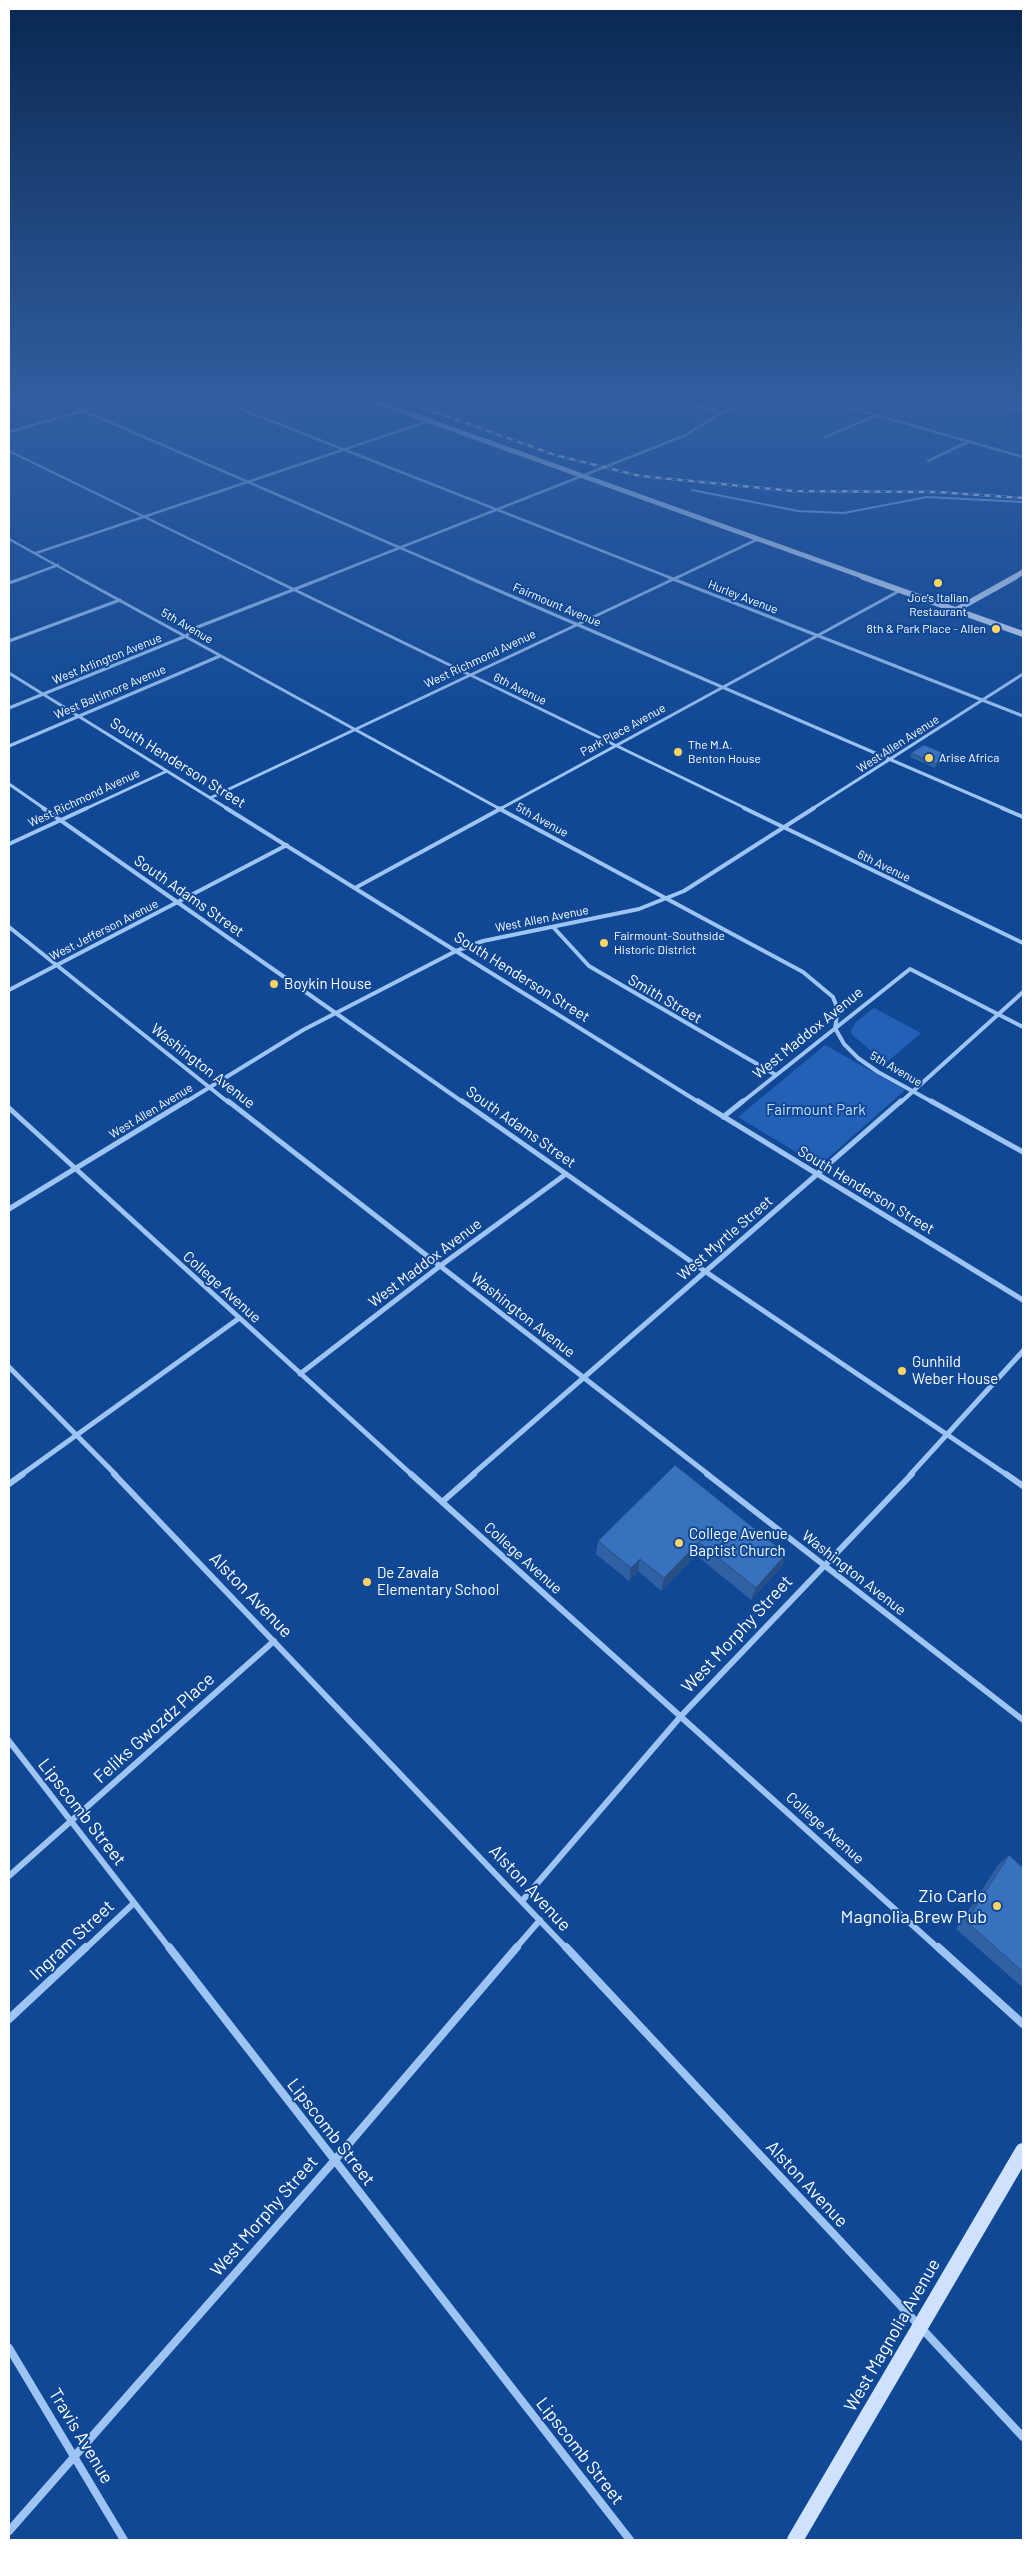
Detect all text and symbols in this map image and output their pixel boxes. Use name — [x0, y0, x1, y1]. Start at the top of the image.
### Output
street label: Hurley Avenue — [706, 577, 780, 617]
marker: Joe's Italian Restaurant — [932, 577, 944, 589]
street label: Fairmount Avenue — [511, 580, 603, 630]
place label: Joe's Italian Restaurant — [907, 591, 969, 619]
street label: 5th Avenue — [158, 605, 216, 647]
place label: 8th & Park Place - Allen — [866, 622, 986, 636]
marker: 8th & Park Place - Allen — [990, 623, 1002, 635]
street label: West Richmond Avenue — [422, 627, 538, 691]
street label: West Arlington Avenue — [50, 630, 164, 688]
street label: West Baltimore Avenue — [52, 662, 168, 722]
street label: 6th Avenue — [491, 670, 549, 708]
street label: Park Place Avenue — [578, 701, 668, 759]
street label: West Allen Avenue — [854, 712, 942, 776]
street label: South Henderson Street — [107, 714, 249, 812]
place label: The M.A. Benton House — [688, 738, 761, 766]
marker: The M.A. Benton House — [672, 746, 684, 758]
place label: Arise Africa — [939, 751, 999, 765]
marker: Arise Africa — [923, 752, 935, 764]
street label: West Richmond Avenue — [26, 766, 142, 830]
street label: 5th Avenue — [513, 800, 571, 840]
street label: 6th Avenue — [855, 847, 913, 885]
street label: South Adams Street — [131, 851, 247, 941]
street label: West Jefferson Avenue — [47, 896, 161, 964]
street label: West Allen Avenue — [494, 903, 590, 935]
street label: South Henderson Street — [451, 928, 593, 1026]
place label: Fairmount-Southside Historic District — [614, 929, 725, 957]
marker: Fairmount-Southside Historic District — [598, 937, 610, 949]
street label: Smith Street — [625, 971, 705, 1027]
place label: Boykin House — [284, 975, 372, 993]
marker: Boykin House — [268, 978, 280, 990]
street label: West Maddox Avenue — [749, 983, 867, 1083]
street label: Washington Avenue — [147, 1020, 259, 1112]
street label: 5th Avenue — [867, 1048, 925, 1090]
street label: West Allen Avenue — [107, 1080, 195, 1142]
street label: South Adams Street — [463, 1082, 579, 1172]
park label: Fairmount Park — [766, 1101, 866, 1119]
street label: South Henderson Street — [794, 1142, 938, 1238]
street label: West Myrtle Street — [674, 1192, 776, 1284]
street label: West Maddox Avenue — [365, 1215, 485, 1311]
street label: College Avenue — [179, 1247, 265, 1327]
street label: Washington Avenue — [467, 1269, 579, 1361]
place label: Gunhild Weber House — [912, 1353, 998, 1388]
marker: Gunhild Weber House — [896, 1365, 908, 1377]
street label: College Avenue — [480, 1518, 566, 1598]
place label: College Avenue Baptist Church — [689, 1525, 788, 1560]
street label: Washington Avenue — [798, 1527, 910, 1619]
marker: College Avenue Baptist Church — [673, 1537, 685, 1549]
street label: Alston Avenue — [205, 1548, 297, 1642]
place label: De Zavala Elementary School — [377, 1564, 499, 1599]
street label: West Morphy Street — [677, 1571, 797, 1697]
marker: De Zavala Elementary School — [361, 1576, 373, 1588]
street label: Feliks Gwozdz Place — [89, 1668, 219, 1788]
street label: Lipscomb Street — [33, 1754, 131, 1870]
street label: College Avenue — [782, 1788, 868, 1868]
street label: Alston Avenue — [484, 1840, 576, 1936]
place label: Zio Carlo Magnolia Brew Pub — [841, 1885, 987, 1928]
street label: Ingram Street — [25, 1896, 119, 1984]
marker: Zio Carlo Magnolia Brew Pub — [991, 1900, 1003, 1912]
street label: Lipscomb Street — [282, 2074, 380, 2190]
street label: Alston Avenue — [761, 2136, 853, 2232]
street label: West Morphy Street — [206, 2151, 322, 2281]
street label: West Magnolia Avenue — [839, 2255, 945, 2415]
street label: Travis Avenue — [44, 2384, 118, 2488]
street label: Lipscomb Street — [531, 2393, 629, 2509]

